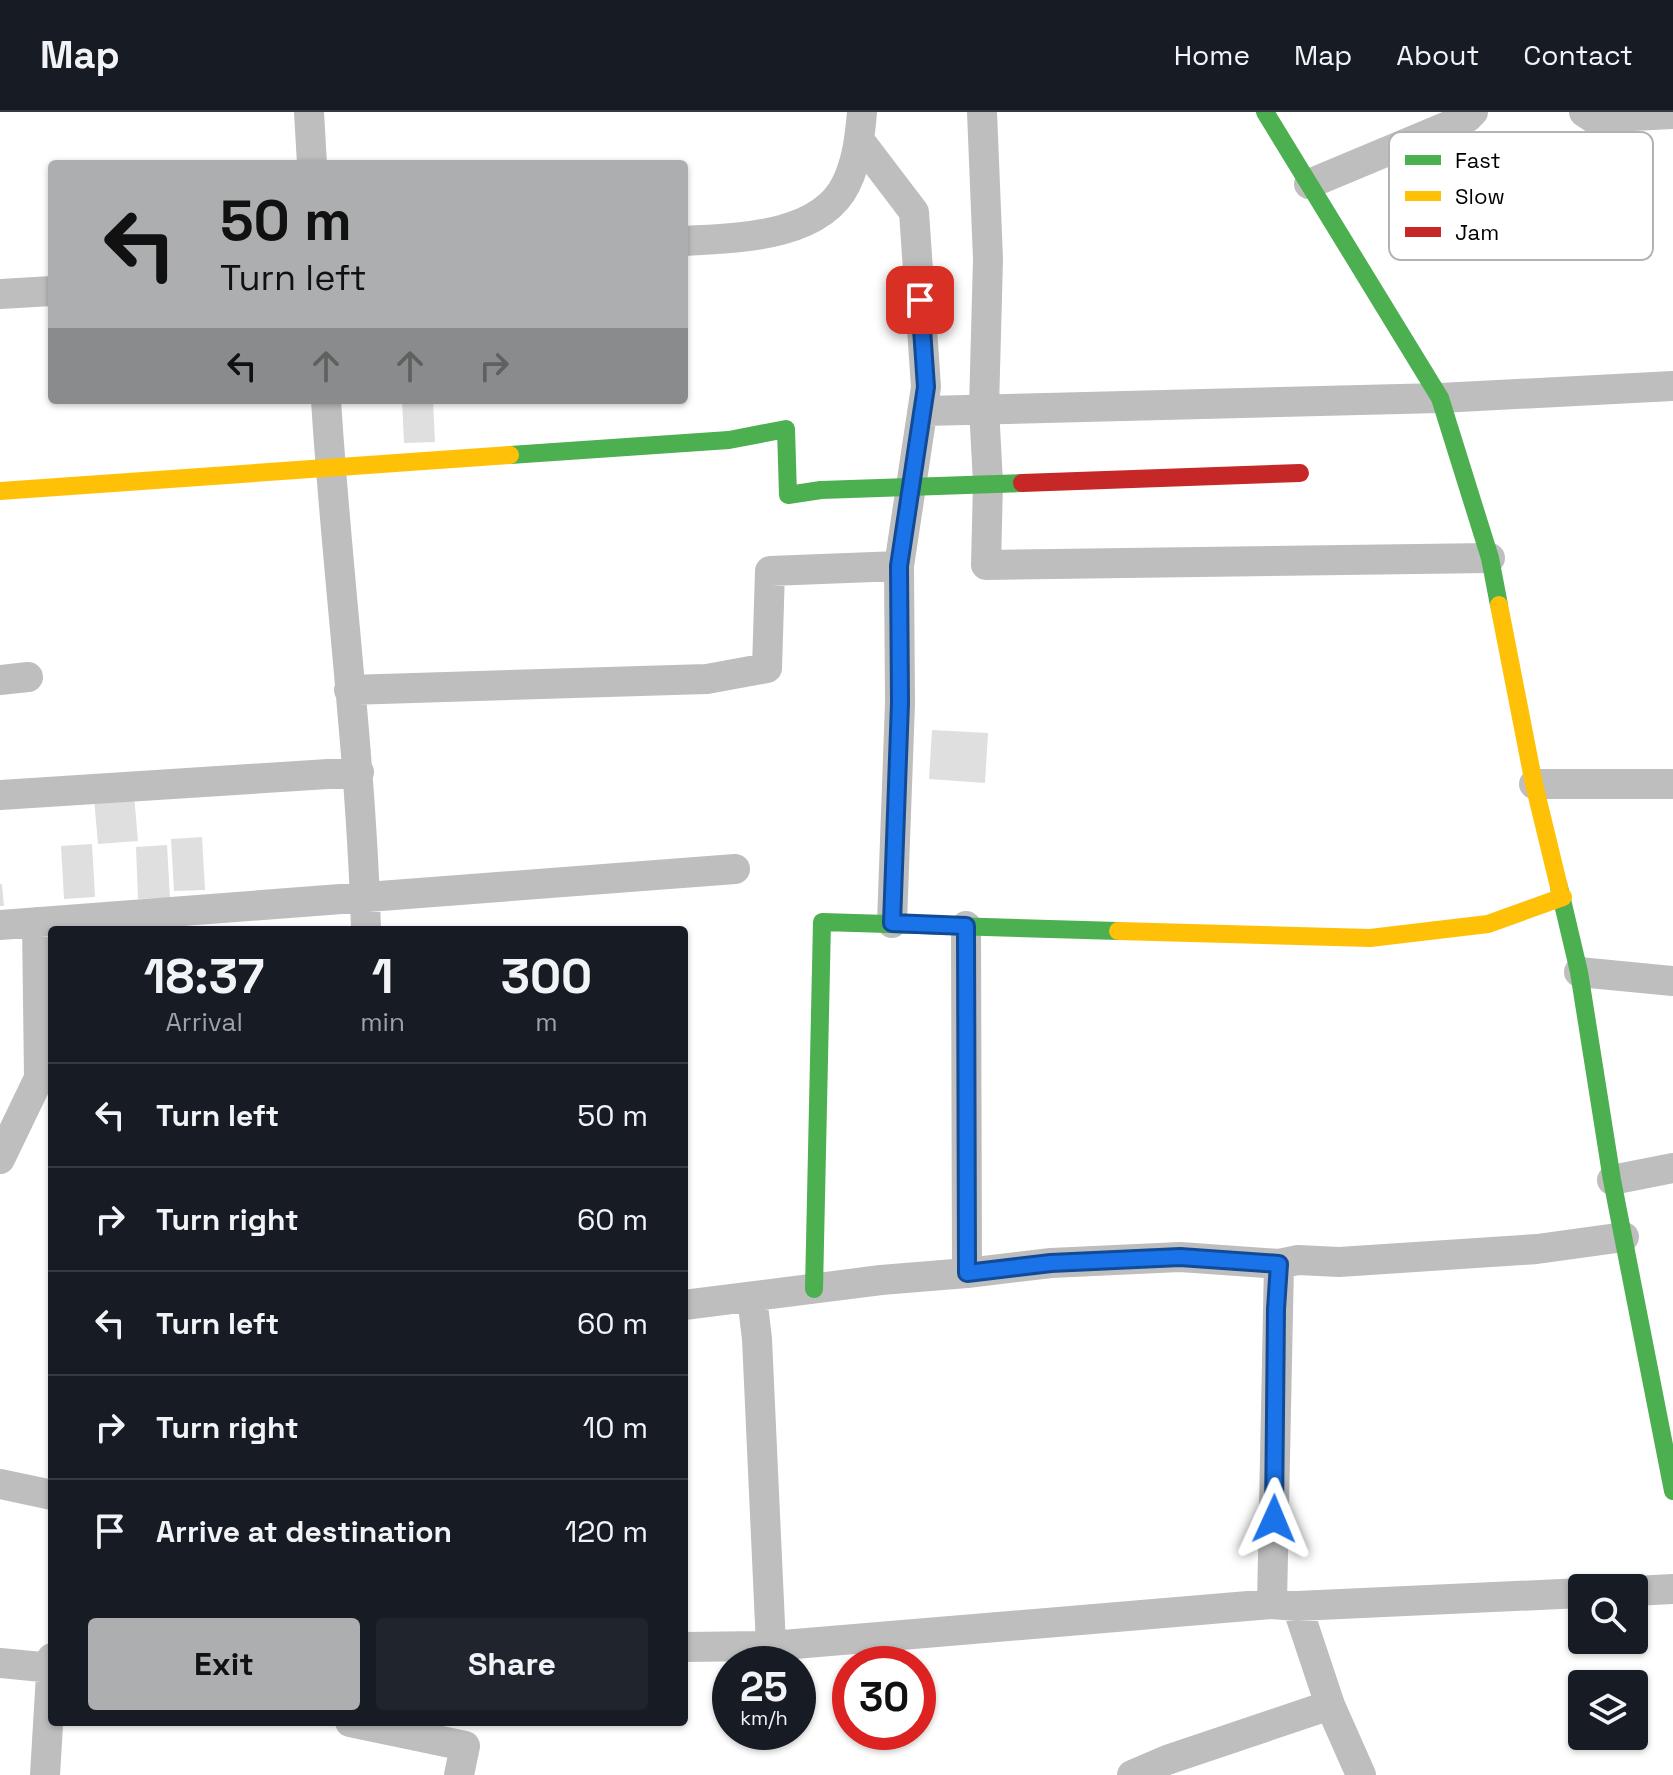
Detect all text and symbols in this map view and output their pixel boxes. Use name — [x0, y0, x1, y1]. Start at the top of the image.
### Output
text: Map — [40, 31, 120, 79]
text: Home — [1174, 37, 1250, 73]
text: Map — [1294, 37, 1352, 73]
text: About — [1396, 37, 1479, 73]
text: Contact — [1523, 37, 1633, 73]
legend — [1389, 132, 1653, 260]
text: Fast — [1455, 146, 1501, 174]
text: Slow — [1455, 182, 1505, 210]
text: 50 m — [220, 185, 352, 256]
icon: left — [88, 192, 192, 296]
text: Jam — [1455, 218, 1499, 246]
text: Turn left — [220, 255, 367, 301]
pin — [886, 266, 954, 334]
icon: arrive — [898, 278, 942, 322]
icon: left — [220, 344, 264, 388]
icon: ahead — [304, 344, 348, 388]
icon: ahead — [388, 344, 432, 388]
icon: right — [472, 344, 516, 388]
text: 18:37 — [144, 946, 264, 1007]
text: 1 — [372, 946, 393, 1007]
text: 300 — [501, 946, 592, 1007]
text: Arrival — [165, 1005, 243, 1039]
text: min — [360, 1005, 405, 1039]
text: m — [535, 1005, 558, 1039]
icon: left — [88, 1093, 132, 1137]
text: Turn left — [156, 1096, 279, 1135]
text: 50 m — [577, 1096, 648, 1135]
icon: right — [88, 1197, 132, 1241]
text: Turn right — [156, 1200, 299, 1239]
text: 60 m — [577, 1200, 648, 1239]
icon: left — [88, 1301, 132, 1345]
text: Turn left — [156, 1304, 279, 1343]
text: 60 m — [577, 1304, 648, 1343]
icon: right — [88, 1405, 132, 1449]
text: Turn right — [156, 1408, 299, 1447]
text: 10 m — [583, 1408, 648, 1447]
position arrow — [1232, 1477, 1316, 1561]
icon: arrive — [88, 1509, 132, 1553]
text: Arrive at destination — [156, 1512, 452, 1551]
text: 120 m — [565, 1512, 648, 1551]
map controls — [1568, 1574, 1648, 1750]
button: search — [1568, 1574, 1648, 1654]
button: Exit — [88, 1618, 360, 1710]
button: Share — [376, 1618, 648, 1710]
speed limit sign: 30 — [832, 1646, 936, 1750]
text: 25 — [740, 1662, 788, 1713]
button: layers — [1568, 1670, 1648, 1750]
text: km/h — [740, 1705, 788, 1731]

